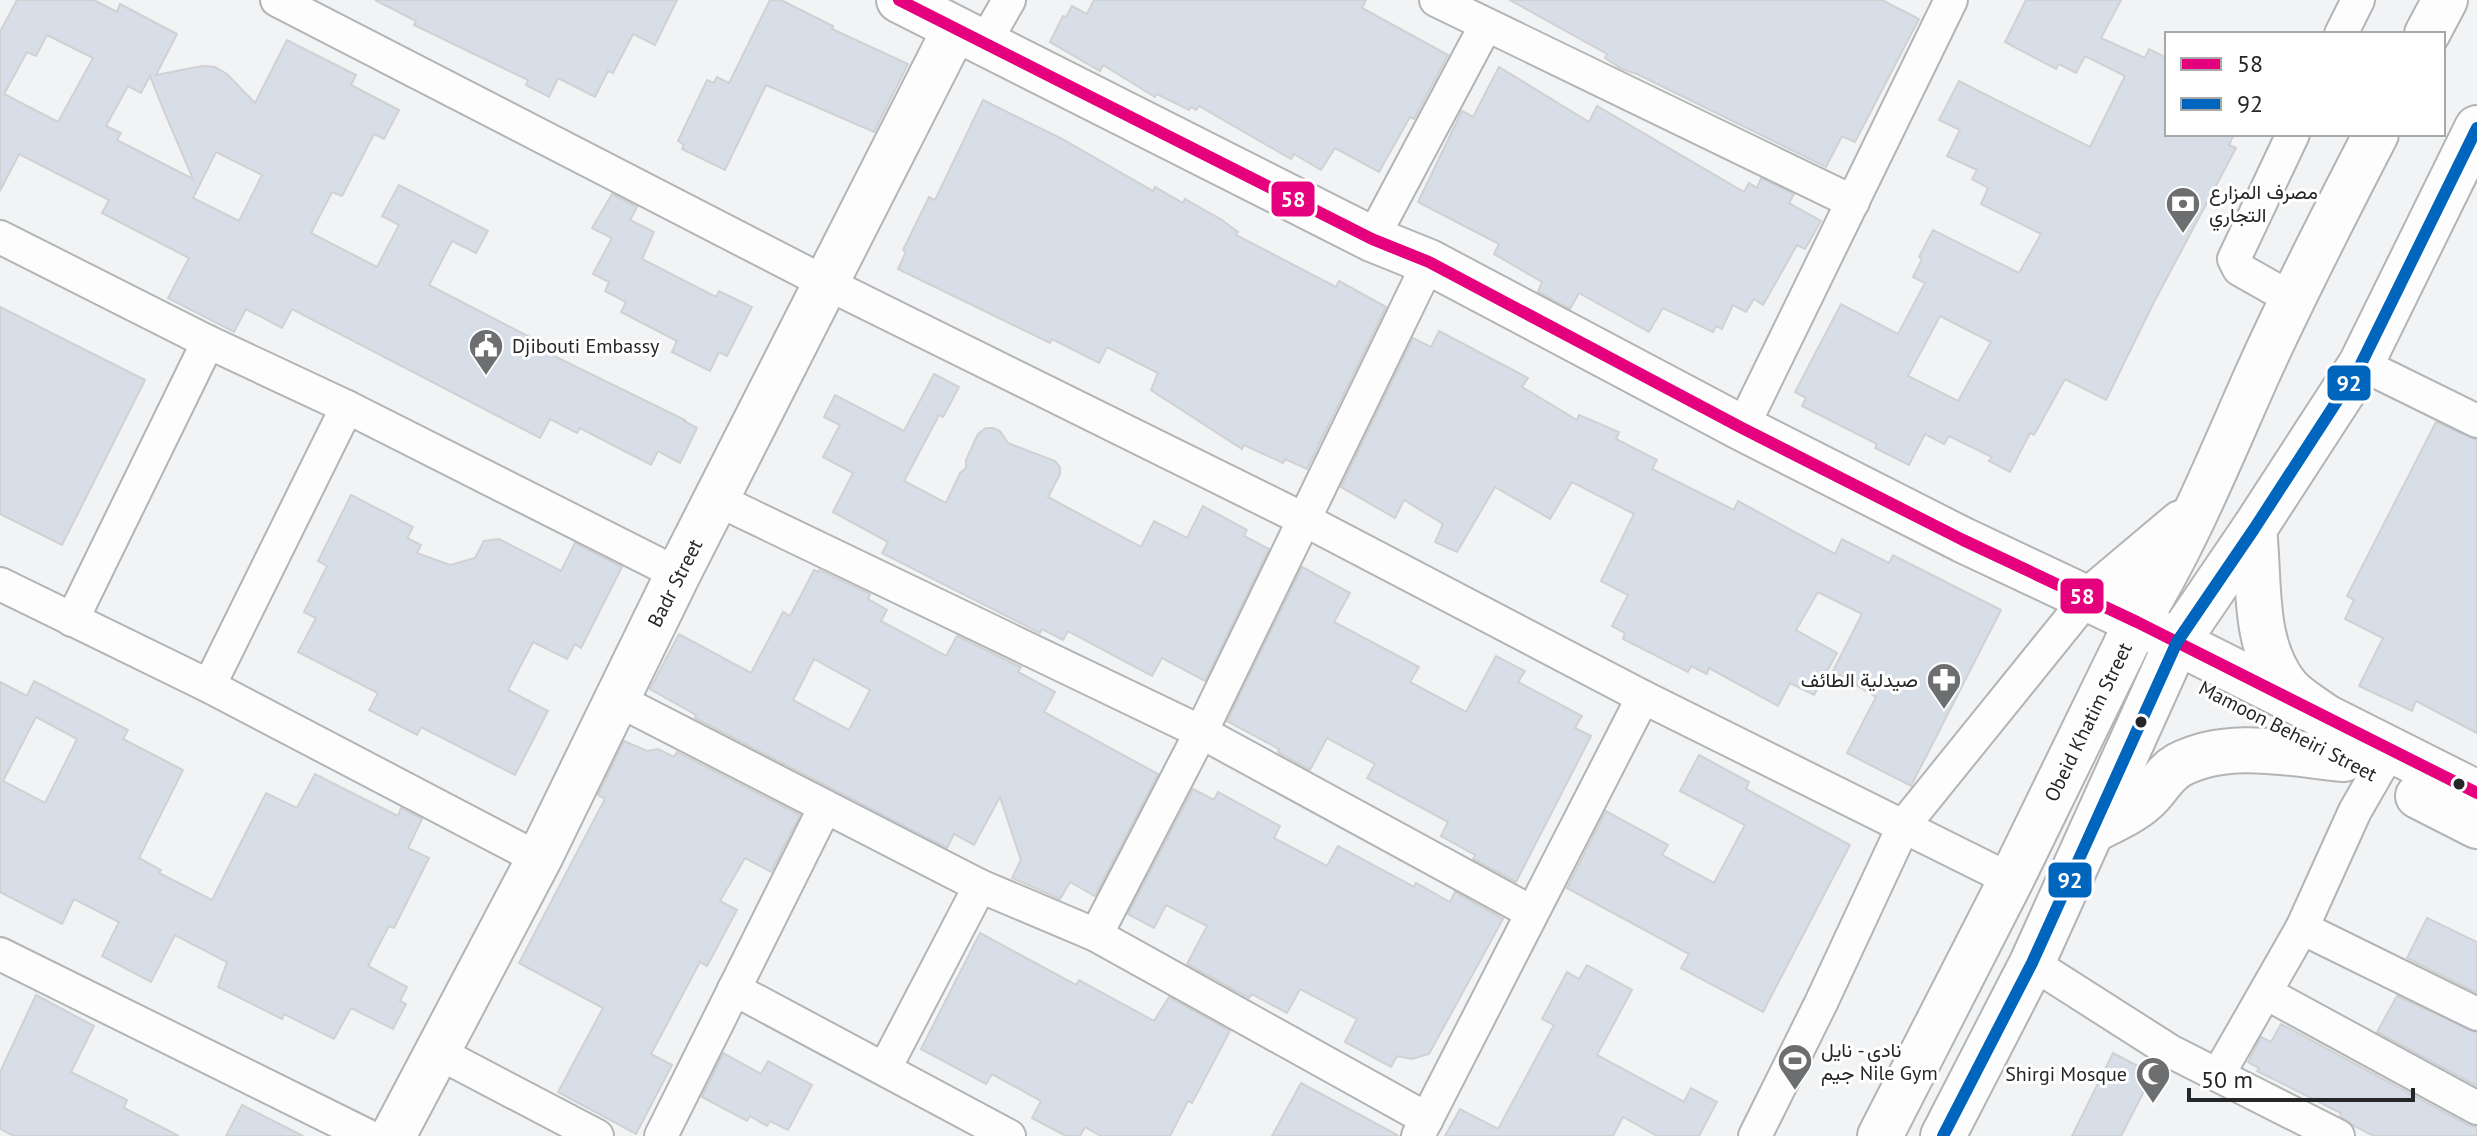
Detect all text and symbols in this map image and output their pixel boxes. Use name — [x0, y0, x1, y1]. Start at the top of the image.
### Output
legend — [2165, 32, 2445, 136]
text: 58 — [2237, 48, 2263, 79]
text: 92 — [2237, 88, 2263, 119]
place label: مصرف المزارع التجاري — [2209, 179, 2318, 232]
line badge: 58 — [1270, 180, 1316, 218]
text: 58 — [1281, 185, 1305, 213]
bank icon: مصرف المزارع التجاري — [2164, 185, 2202, 235]
public building icon: Djibouti Embassy — [467, 327, 505, 377]
place label: Djibouti Embassy — [512, 333, 660, 359]
line badge: 92 — [2326, 364, 2372, 402]
text: 92 — [2337, 369, 2361, 397]
street label: Badr Street — [642, 534, 708, 631]
line badge: 58 — [2059, 577, 2105, 615]
text: 58 — [2070, 582, 2094, 610]
street label: Obeid Khatim Street — [2038, 638, 2138, 806]
pharmacy icon: صيدلية الطائف — [1925, 661, 1963, 711]
place label: صيدلية الطائف — [1801, 667, 1918, 693]
street label: Mamoon Beheiri Street — [2195, 675, 2382, 787]
unlabelled marker — [2133, 714, 2149, 730]
unlabelled marker — [2451, 776, 2467, 792]
line badge: 92 — [2047, 861, 2093, 899]
text: 92 — [2058, 866, 2082, 894]
place label: نادي - نايل جيم Nile Gym — [1821, 1037, 1938, 1086]
sports icon: نادي - نايل جيم Nile Gym — [1776, 1042, 1814, 1092]
scale bar — [2189, 1052, 2413, 1102]
mosque icon: Shirgi Mosque — [2134, 1055, 2172, 1105]
place label: Shirgi Mosque — [2005, 1061, 2127, 1087]
text: 50 m — [2201, 1064, 2253, 1095]

